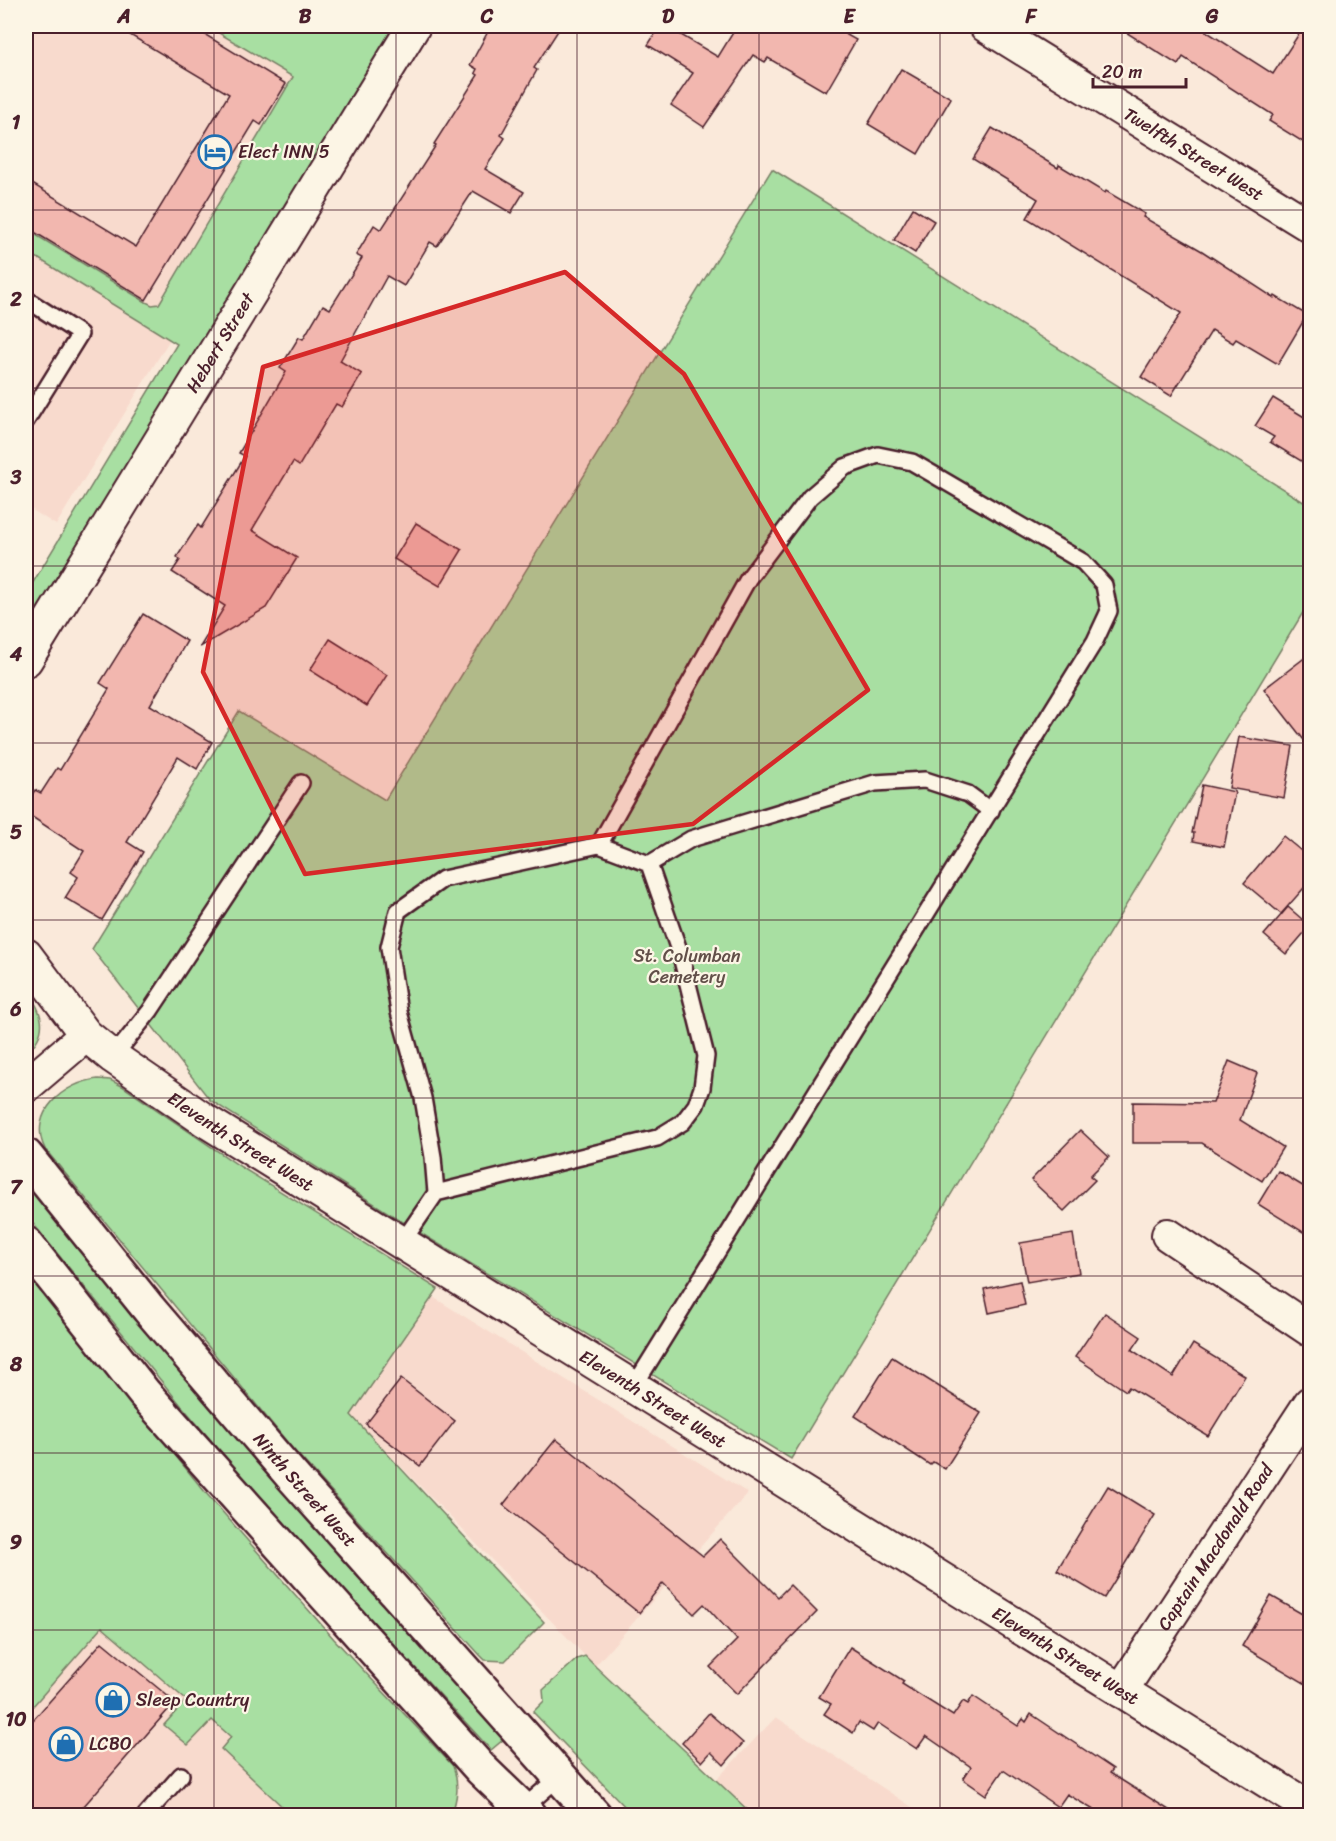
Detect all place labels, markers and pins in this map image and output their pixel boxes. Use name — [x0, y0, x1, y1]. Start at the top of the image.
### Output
hotel icon: Elect INN 5 — [197, 134, 233, 170]
place label: Elect INN 5 — [238, 136, 330, 168]
shop icon: Sleep Country — [95, 1682, 131, 1718]
place label: Sleep Country — [136, 1684, 250, 1716]
shop icon: LCBO — [48, 1726, 84, 1762]
place label: LCBO — [89, 1728, 132, 1760]

